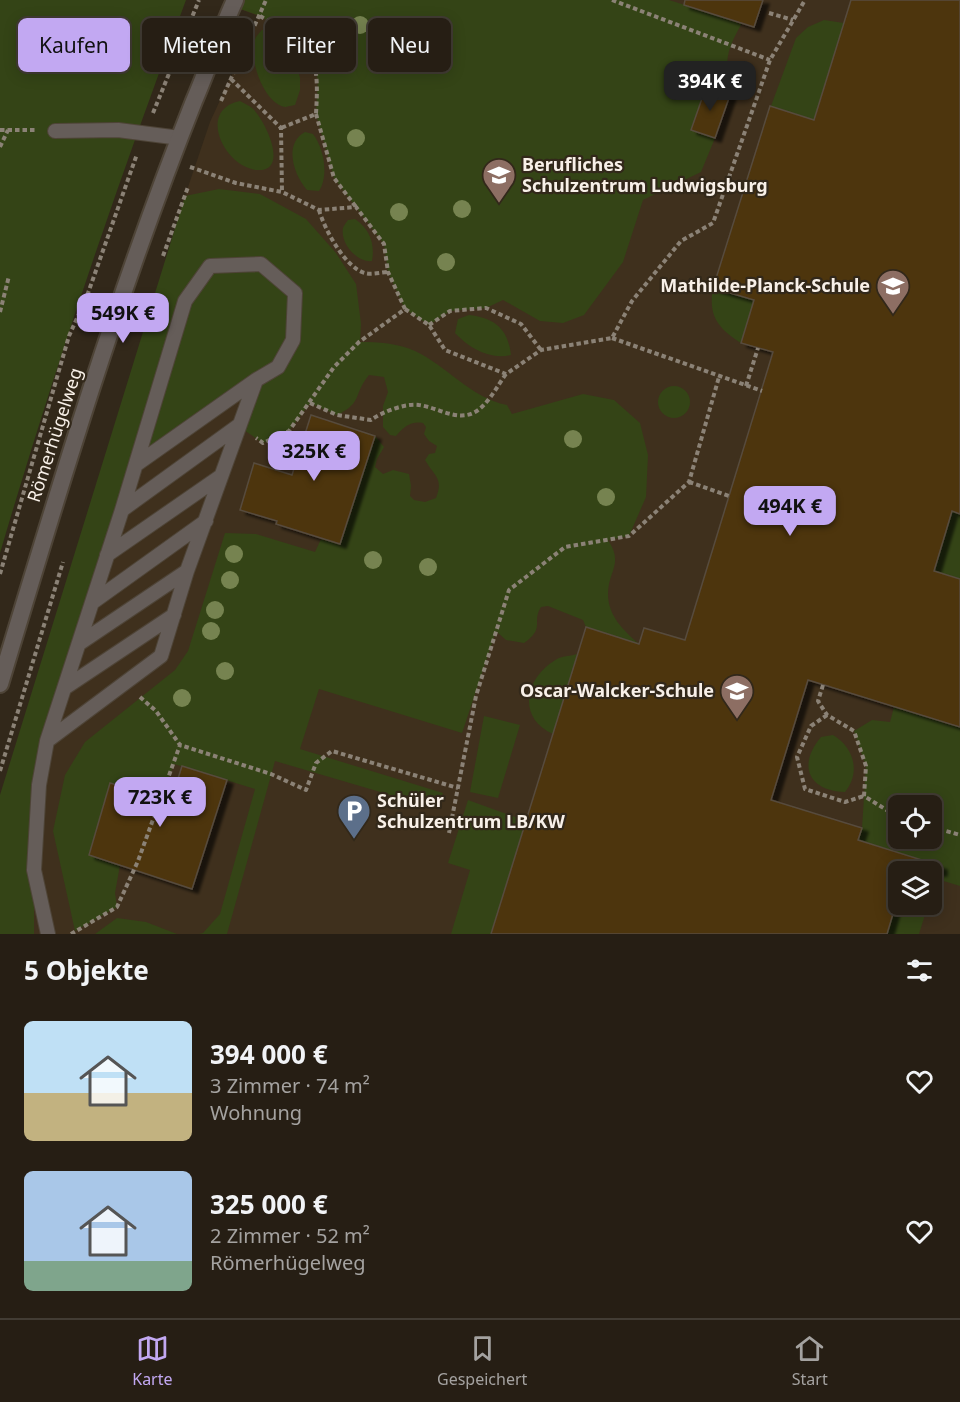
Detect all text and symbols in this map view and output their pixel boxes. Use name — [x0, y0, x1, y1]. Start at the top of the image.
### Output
chip: Kaufen — [18, 18, 130, 72]
chip: Mieten — [142, 18, 253, 72]
chip: Filter — [265, 18, 356, 72]
chip: Neu — [368, 18, 451, 72]
pin: 394K € — [661, 61, 759, 112]
text: 394K € — [678, 67, 742, 94]
place label: Berufliches Schulzentrum Ludwigsburg — [522, 152, 768, 197]
school or university icon: Berufliches Schulzentrum Ludwigsburg — [481, 157, 517, 204]
school or university icon: Mathilde-Planck-Schule — [875, 268, 911, 315]
place label: Mathilde-Planck-Schule — [660, 273, 870, 297]
pin: 549K € — [74, 293, 172, 344]
text: 549K € — [91, 299, 155, 326]
street label: Römerhügelweg — [21, 364, 87, 505]
pin: 325K € — [265, 431, 363, 482]
text: 325K € — [282, 437, 346, 464]
pin: 494K € — [741, 486, 839, 537]
text: 494K € — [758, 492, 822, 519]
school or university icon: Oscar-Walcker-Schule — [719, 673, 755, 720]
place label: Oscar-Walcker-Schule — [520, 678, 714, 702]
pin: 723K € — [111, 777, 209, 828]
text: 723K € — [128, 783, 192, 810]
place label: Schüler Schulzentrum LB/KW — [377, 788, 566, 833]
parking icon: Schüler Schulzentrum LB/KW — [336, 793, 372, 840]
map controls — [888, 795, 942, 915]
button: locate — [888, 795, 942, 849]
button: layers — [888, 861, 942, 915]
text: 5 Objekte — [24, 952, 149, 988]
icon: filters — [903, 954, 936, 987]
text: 394 000 € — [210, 1036, 328, 1072]
icon: home — [72, 1045, 144, 1117]
icon: heart — [903, 1065, 936, 1098]
text: 3 Zimmer · 74 m² — [210, 1072, 370, 1099]
text: Wohnung — [210, 1099, 302, 1126]
text: 325 000 € — [210, 1186, 328, 1222]
icon: home — [72, 1195, 144, 1267]
icon: heart — [903, 1215, 936, 1248]
text: 2 Zimmer · 52 m² — [210, 1222, 370, 1249]
text: Römerhügelweg — [210, 1249, 366, 1276]
tab: Karte — [132, 1332, 173, 1390]
tab: Gespeichert — [437, 1332, 527, 1390]
tab: Start — [792, 1332, 828, 1390]

